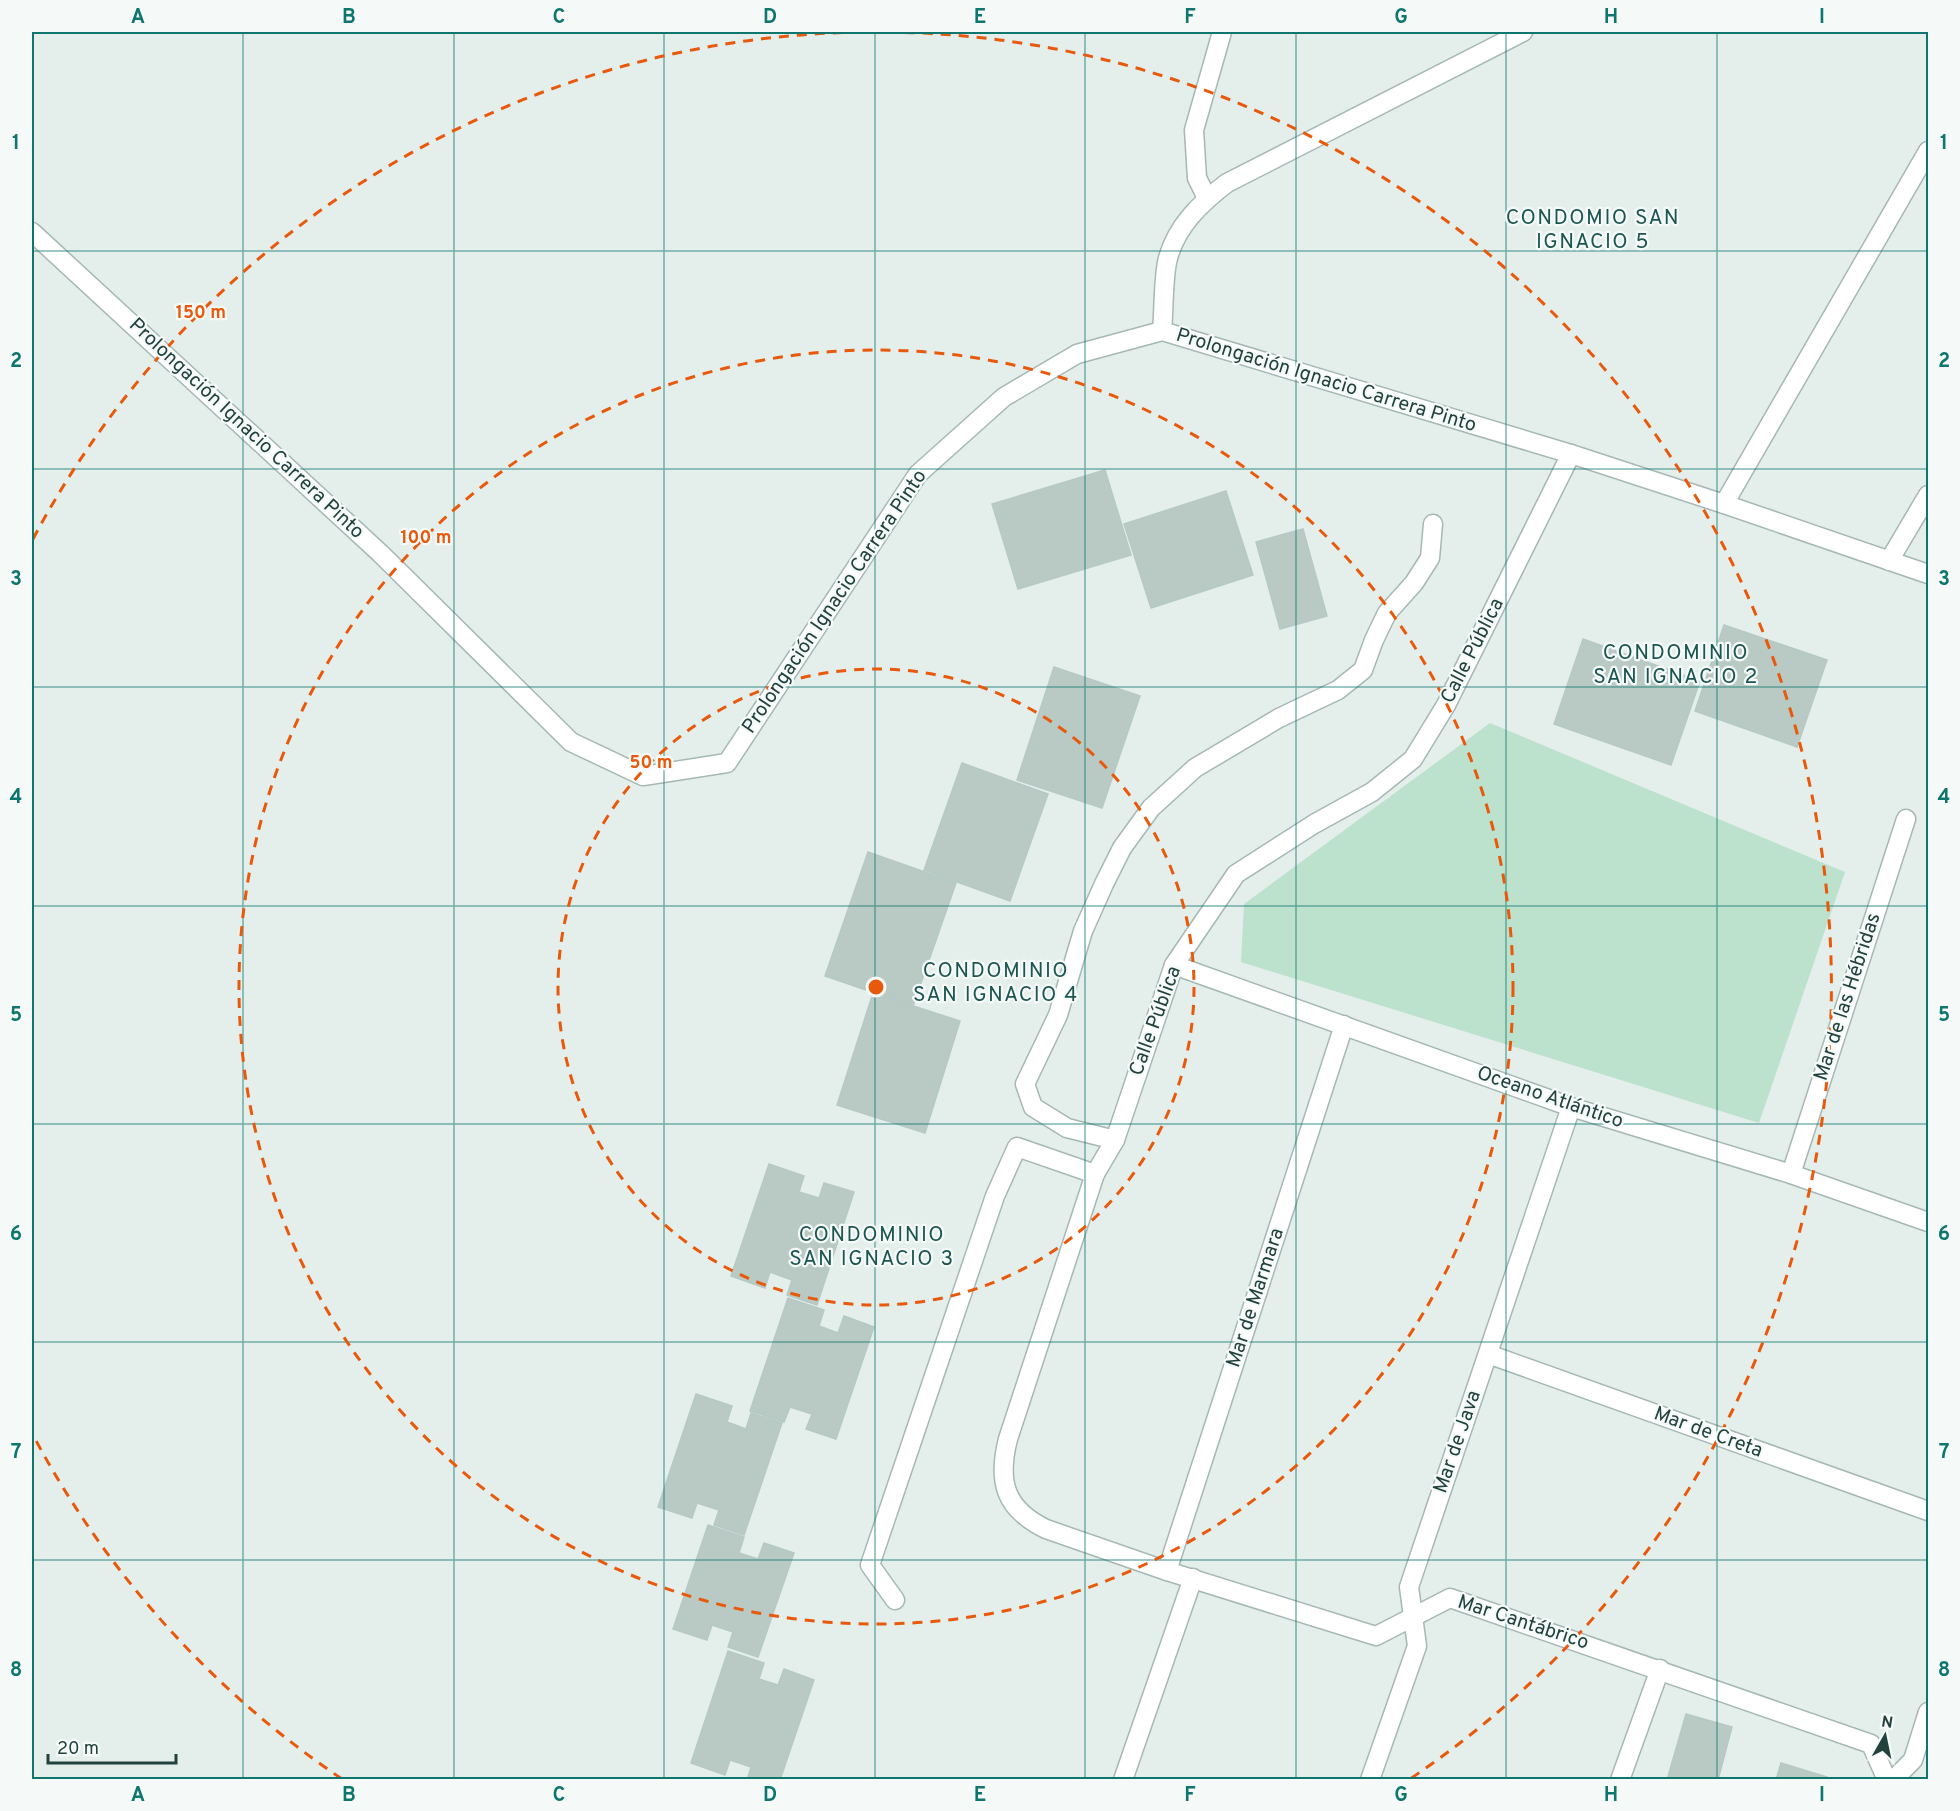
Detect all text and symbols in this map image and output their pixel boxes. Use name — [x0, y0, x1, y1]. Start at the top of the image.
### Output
text: A — [131, 5, 145, 31]
text: B — [342, 5, 356, 31]
text: C — [553, 5, 565, 31]
text: D — [763, 5, 777, 31]
text: E — [974, 5, 986, 31]
text: F — [1184, 5, 1196, 31]
text: G — [1394, 5, 1408, 31]
text: H — [1604, 5, 1618, 31]
text: I — [1819, 5, 1825, 31]
text: 1 — [12, 131, 20, 157]
text: 1 — [1940, 131, 1948, 157]
district label: CONDOMIO SAN IGNACIO 5 — [1506, 205, 1680, 256]
text: 150 m — [176, 302, 226, 325]
street label: Prolongación Ignacio Carrera Pinto — [123, 313, 369, 545]
street label: Prolongación Ignacio Carrera Pinto — [1173, 323, 1479, 439]
text: 2 — [10, 349, 22, 375]
text: 2 — [1938, 349, 1950, 375]
street label: Prolongación Ignacio Carrera Pinto — [737, 465, 933, 739]
text: 100 m — [400, 527, 452, 550]
text: 3 — [10, 567, 22, 593]
text: 3 — [1938, 567, 1950, 593]
street label: Calle Pública — [1435, 594, 1511, 708]
district label: CONDOMINIO SAN IGNACIO 2 — [1593, 640, 1759, 691]
text: 50 m — [629, 752, 673, 775]
text: 4 — [10, 785, 22, 811]
text: 4 — [1938, 785, 1950, 811]
street label: Mar de las Hébridas — [1809, 910, 1887, 1084]
district label: CONDOMINIO SAN IGNACIO 4 — [913, 958, 1079, 1009]
street label: Calle Pública — [1124, 963, 1188, 1079]
centre of rings — [866, 977, 886, 997]
text: 5 — [10, 1003, 22, 1029]
text: 5 — [1938, 1003, 1950, 1029]
street label: Oceano Atlántico — [1473, 1061, 1627, 1135]
text: 6 — [10, 1222, 22, 1248]
district label: CONDOMINIO SAN IGNACIO 3 — [789, 1222, 955, 1273]
text: 6 — [1938, 1222, 1950, 1248]
street label: Mar de Marmara — [1221, 1225, 1291, 1371]
street label: Mar de Java — [1428, 1387, 1488, 1497]
street label: Mar de Creta — [1650, 1401, 1766, 1465]
text: 7 — [11, 1440, 21, 1466]
text: 7 — [1939, 1440, 1949, 1466]
street label: Mar Cantábrico — [1454, 1590, 1592, 1656]
text: 8 — [10, 1658, 22, 1684]
text: 8 — [1938, 1658, 1950, 1684]
north arrow — [1855, 1706, 1915, 1766]
text: N — [1880, 1712, 1894, 1734]
scale bar — [48, 1727, 176, 1765]
text: 20 m — [57, 1738, 99, 1761]
text: A — [131, 1783, 145, 1809]
text: B — [342, 1783, 356, 1809]
text: C — [553, 1783, 565, 1809]
text: D — [763, 1783, 777, 1809]
text: E — [974, 1783, 986, 1809]
text: F — [1184, 1783, 1196, 1809]
text: G — [1394, 1783, 1408, 1809]
text: H — [1604, 1783, 1618, 1809]
text: I — [1819, 1783, 1825, 1809]

